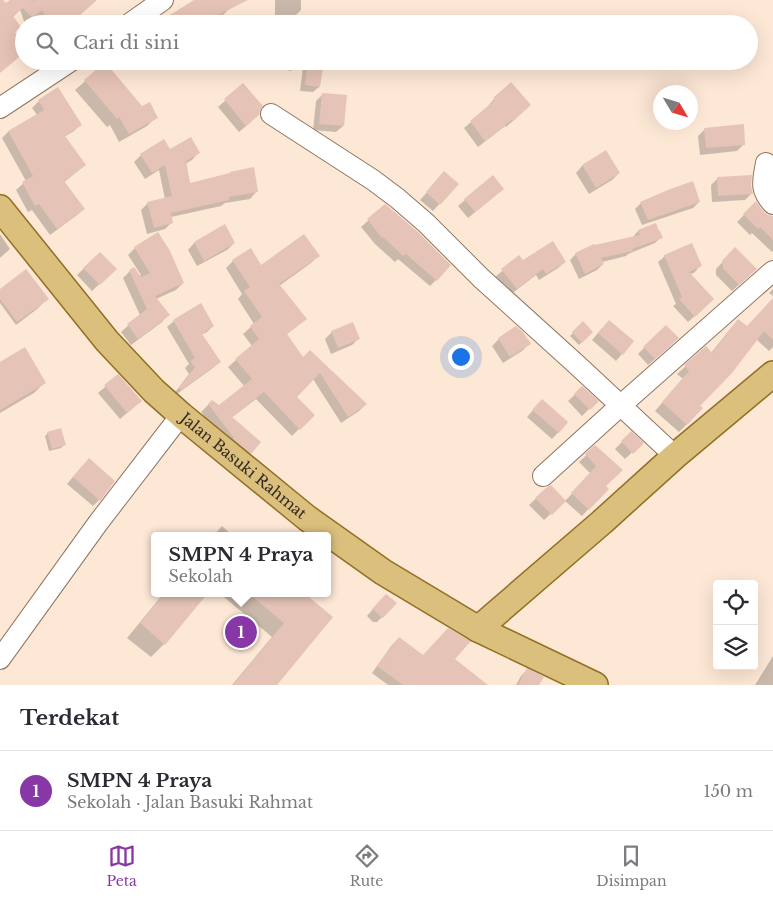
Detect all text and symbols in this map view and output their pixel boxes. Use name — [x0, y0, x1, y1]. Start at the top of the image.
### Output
search box — [15, 15, 758, 70]
icon: search — [33, 29, 61, 57]
text: Cari di sini — [73, 31, 179, 54]
north arrow — [653, 85, 698, 130]
your location — [448, 344, 474, 370]
street label: Jalan Basuki Rahmat — [175, 407, 311, 523]
popup — [151, 532, 331, 597]
text: SMPN 4 Praya — [168, 543, 314, 566]
text: Sekolah — [168, 566, 233, 586]
map controls — [713, 580, 758, 670]
button: locate — [713, 580, 758, 625]
pin: 1 — [225, 613, 257, 651]
button: layers — [713, 625, 758, 670]
text: Terdekat — [20, 705, 119, 731]
text: SMPN 4 Praya — [67, 769, 212, 792]
text: 1 — [33, 781, 39, 801]
text: 150 m — [704, 781, 753, 801]
text: Sekolah · Jalan Basuki Rahmat — [67, 792, 313, 812]
tab: Peta — [106, 842, 137, 890]
tab: Rute — [350, 842, 383, 890]
tab: Disimpan — [596, 842, 667, 890]

